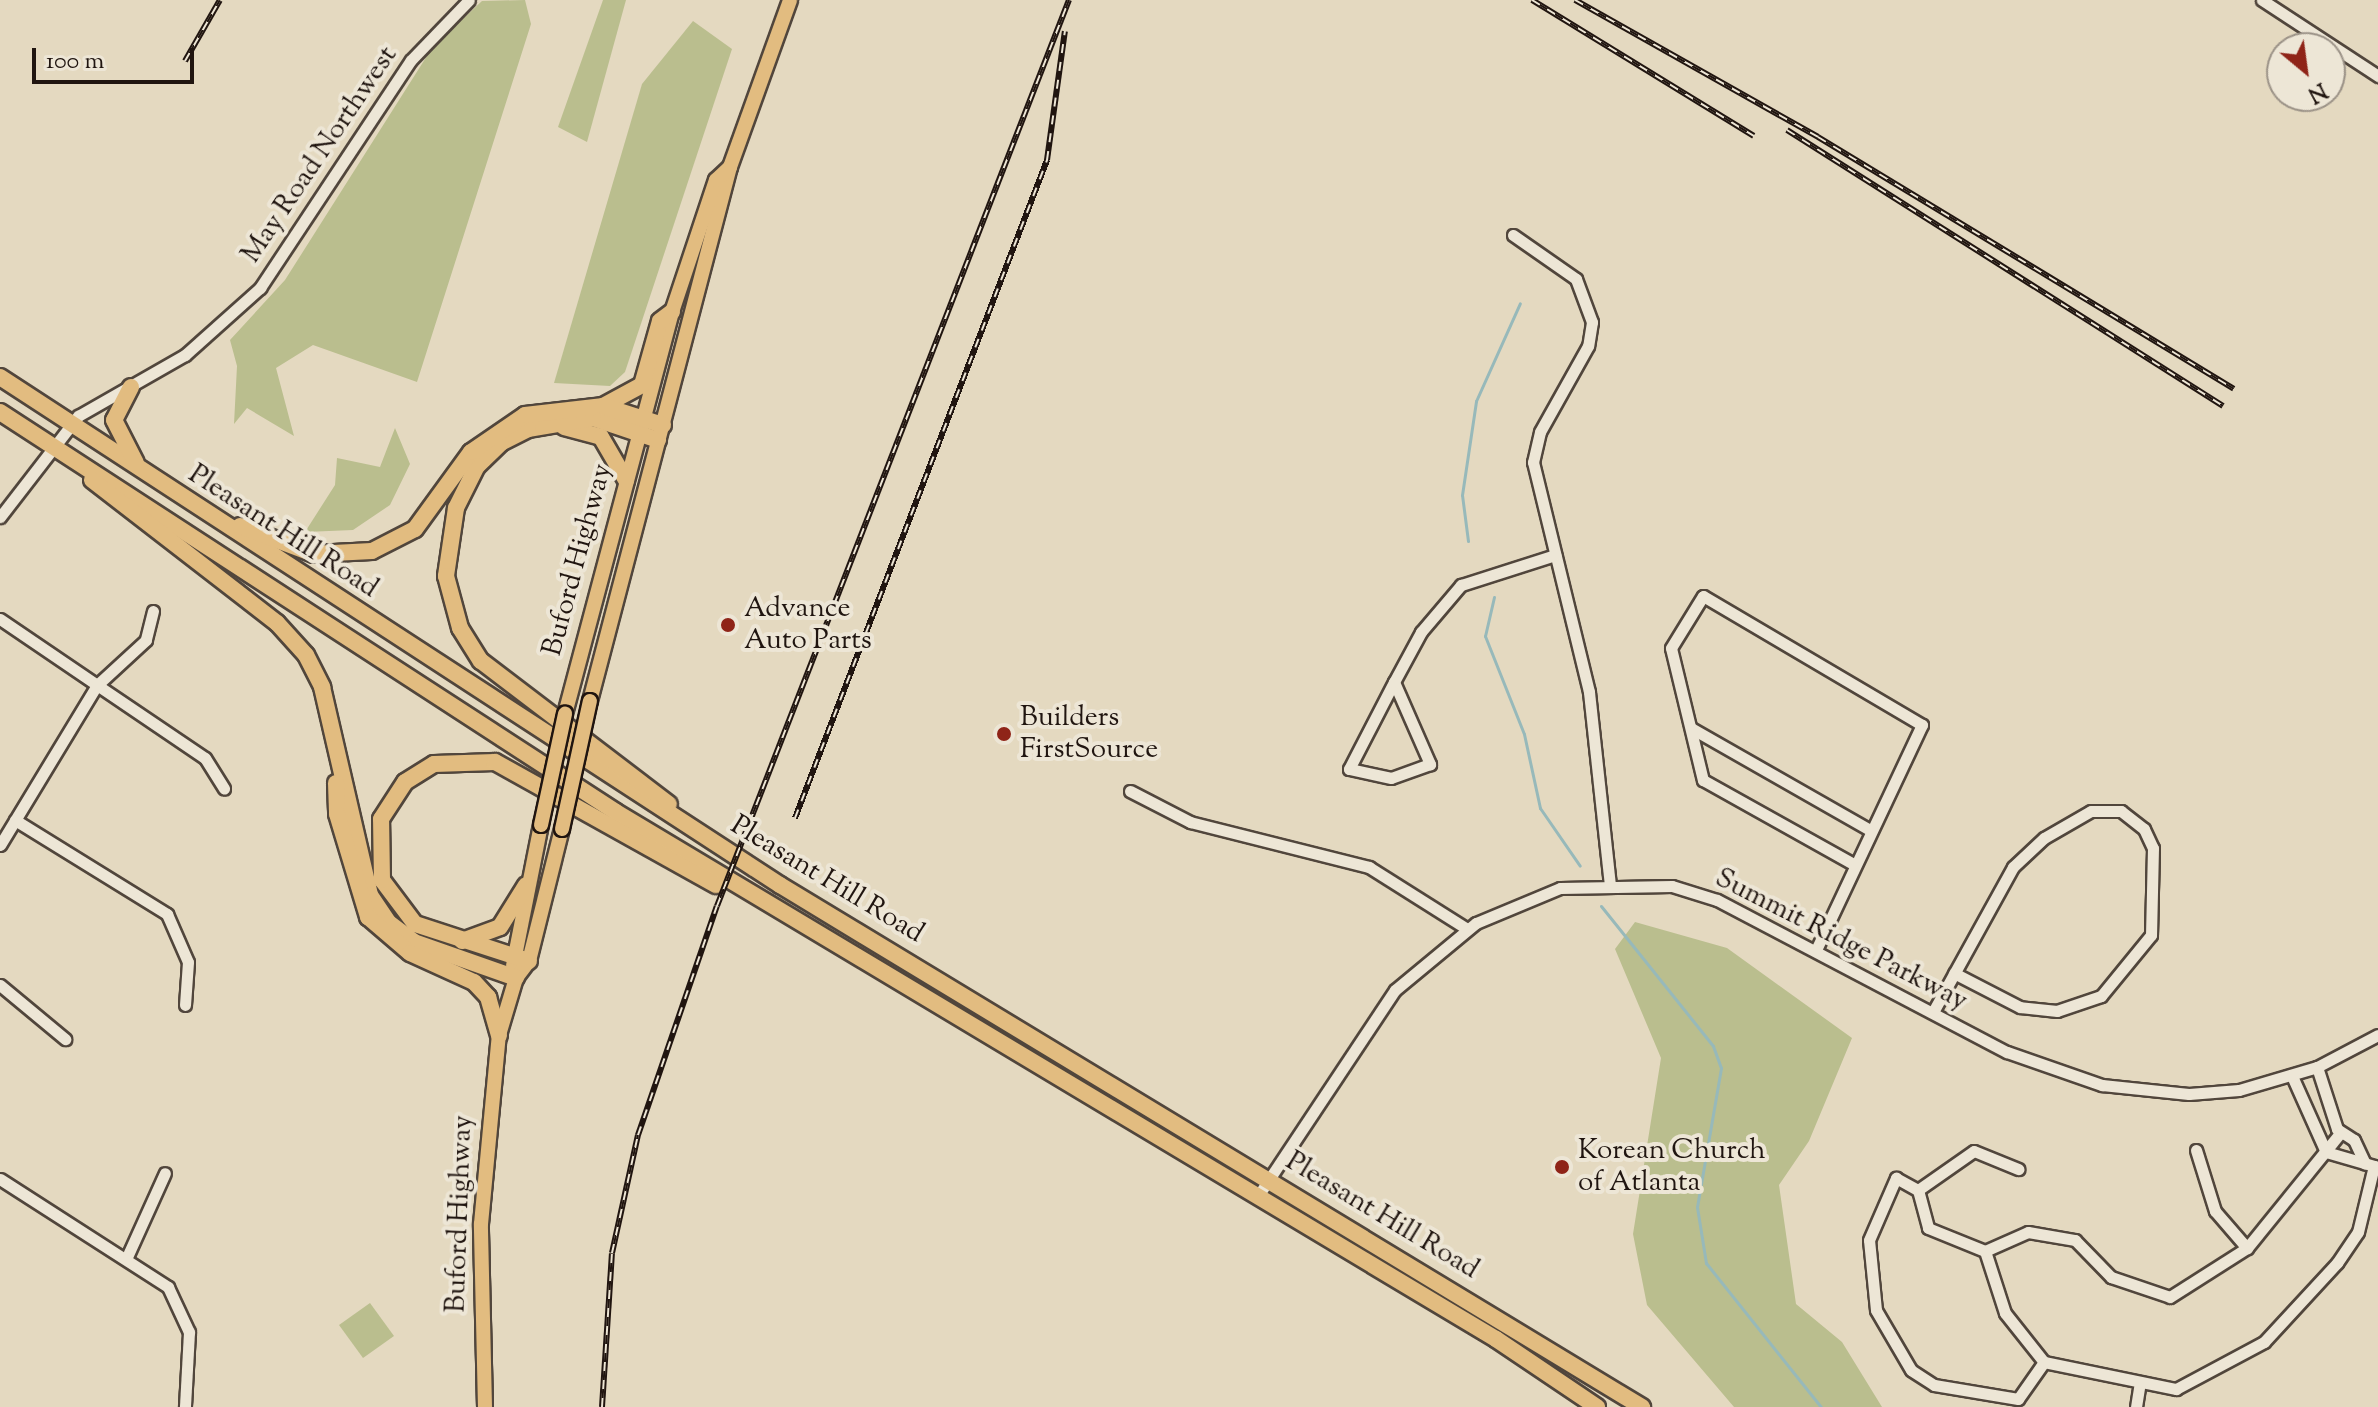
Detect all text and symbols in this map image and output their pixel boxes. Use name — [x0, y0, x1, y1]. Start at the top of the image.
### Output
scale bar — [36, 32, 198, 82]
north arrow — [2266, 32, 2346, 112]
street label: May Road Northwest — [235, 40, 405, 270]
text: 100 m — [46, 45, 104, 79]
text: N — [2301, 73, 2332, 109]
street label: Pleasant Hill Road — [182, 458, 384, 606]
street label: Buford Highway — [536, 460, 620, 660]
place label: Advance Auto Parts — [744, 592, 872, 658]
marker: Advance Auto Parts — [719, 616, 737, 634]
place label: Builders FirstSource — [1020, 701, 1158, 767]
marker: Builders FirstSource — [995, 725, 1013, 743]
street label: Pleasant Hill Road — [724, 809, 930, 951]
street label: Summit Ridge Parkway — [1709, 862, 1973, 1018]
street label: Buford Highway — [440, 1115, 480, 1313]
place label: Korean Church of Atlanta — [1578, 1134, 1766, 1200]
street label: Pleasant Hill Road — [1279, 1145, 1485, 1287]
marker: Korean Church of Atlanta — [1553, 1158, 1571, 1176]

